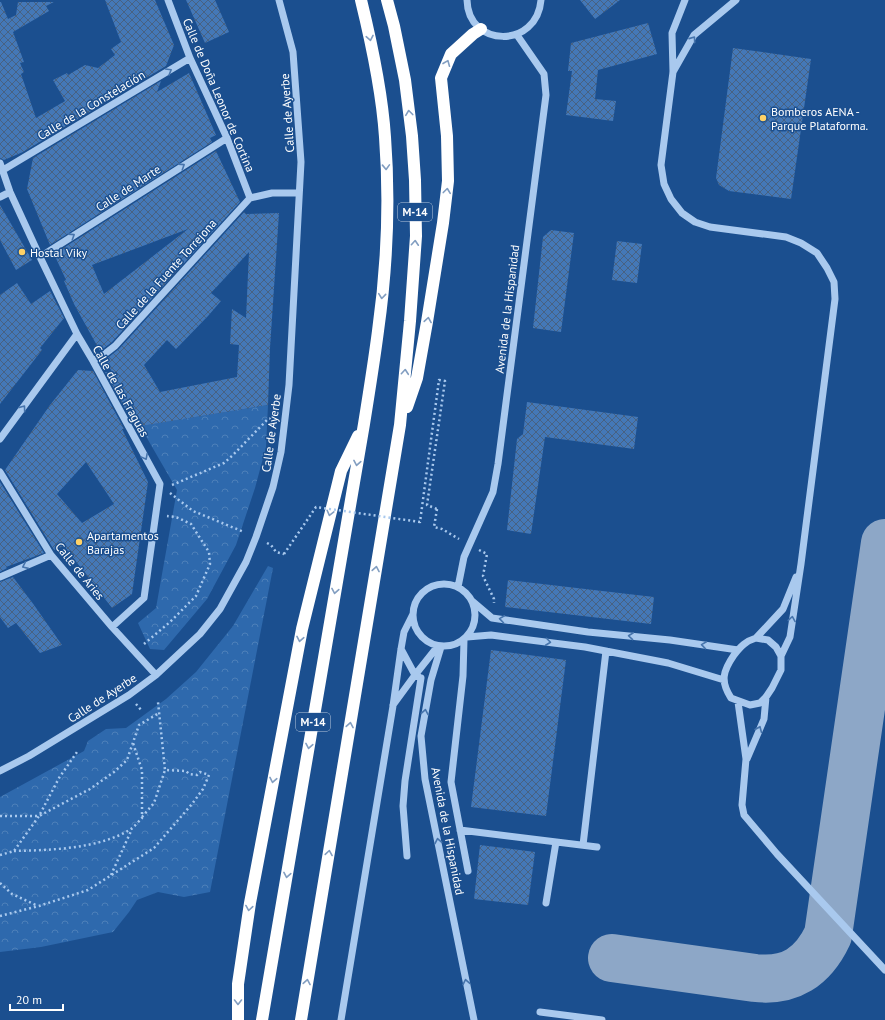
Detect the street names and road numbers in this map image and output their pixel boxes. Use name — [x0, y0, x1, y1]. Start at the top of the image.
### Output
street label: Calle de Doña Leonor de Cortina — [180, 16, 258, 174]
street label: Calle de la Constelación — [34, 67, 148, 143]
street label: Calle de Ayerbe — [277, 73, 297, 153]
street label: Calle de Marte — [93, 161, 163, 215]
road number: M-14 — [398, 203, 432, 221]
street label: Calle de la Fuente Torrejona — [112, 216, 220, 332]
street label: Avenida de la Hispanidad — [492, 244, 522, 374]
street label: Calle de las Fraguas — [90, 343, 152, 439]
street label: Calle de Ayerbe — [258, 393, 284, 473]
street label: Calle de Aries — [52, 539, 108, 603]
street label: Calle de Ayerbe — [65, 670, 139, 726]
road number: M-14 — [296, 713, 330, 731]
street label: Avenida de la Hispanidad — [428, 766, 468, 896]

